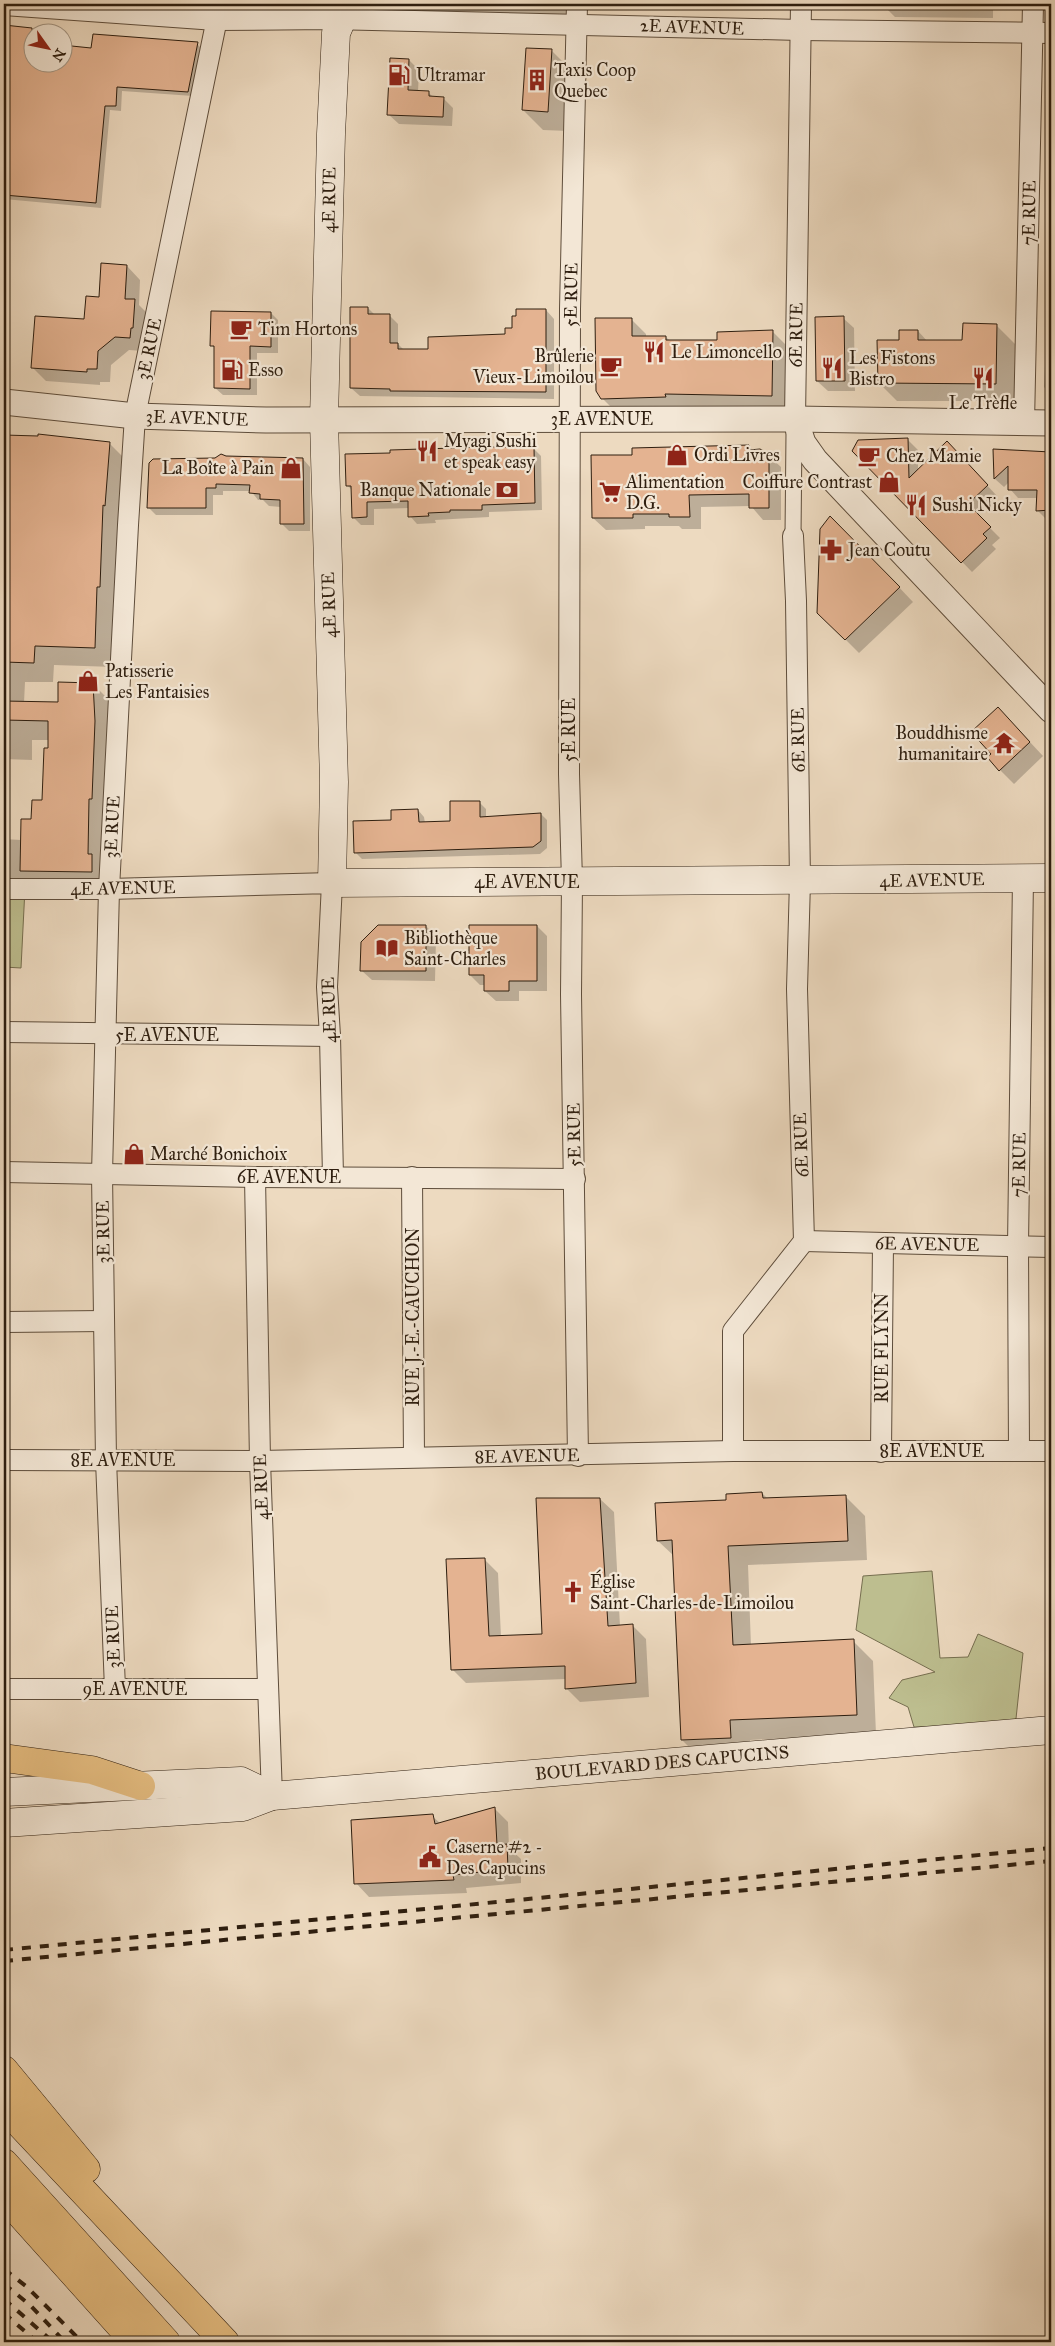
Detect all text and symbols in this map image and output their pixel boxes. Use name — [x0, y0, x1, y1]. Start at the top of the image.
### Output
street label: 2E AVENUE — [640, 14, 745, 40]
north arrow — [22, 22, 72, 72]
text: N — [48, 45, 69, 65]
place label: Taxis Coop Quebec — [554, 59, 636, 102]
fuel station icon: Ultramar — [386, 62, 412, 88]
place label: Ultramar — [416, 64, 485, 86]
building icon: Taxis Coop Quebec — [524, 67, 550, 93]
street label: 4E RUE — [317, 167, 341, 233]
street label: 7E RUE — [1017, 180, 1041, 246]
street label: 5E RUE — [559, 263, 583, 327]
street label: 6E RUE — [784, 302, 808, 368]
street label: 3E RUE — [132, 316, 166, 382]
cafe icon: Tim Hortons — [228, 316, 254, 342]
place label: Tim Hortons — [258, 318, 357, 340]
restaurant icon: Le Limoncello — [641, 339, 667, 365]
place label: Le Limoncello — [671, 341, 782, 363]
place label: Brûlerie Vieux-Limoilou — [472, 345, 594, 388]
place label: Les Fistons Bistro — [849, 347, 935, 390]
cafe icon: Brûlerie Vieux-Limoilou — [598, 353, 624, 379]
restaurant icon: Les Fistons Bistro — [819, 355, 845, 381]
fuel station icon: Esso — [219, 357, 245, 383]
place label: Esso — [248, 359, 283, 381]
restaurant icon: Le Trèfle — [970, 365, 996, 391]
place label: Le Trèfle — [949, 392, 1017, 414]
street label: 3E AVENUE — [145, 405, 249, 431]
street label: 3E AVENUE — [551, 408, 653, 430]
place label: Myagi Sushi et speak easy — [444, 430, 537, 473]
restaurant icon: Myagi Sushi et speak easy — [414, 438, 440, 464]
shop icon: Ordi Livres — [664, 442, 690, 468]
cafe icon: Chez Mamie — [856, 443, 882, 469]
place label: Ordi Livres — [694, 444, 780, 466]
place label: Chez Mamie — [886, 445, 982, 467]
shop icon: La Boîte à Pain — [278, 455, 304, 481]
place label: La Boîte à Pain — [162, 457, 274, 479]
shop icon: Coiffure Contrast — [876, 469, 902, 495]
place label: Alimentation D.G. — [625, 471, 725, 514]
place label: Coiffure Contrast — [742, 471, 873, 493]
bank icon: Banque Nationale — [494, 477, 520, 503]
place label: Banque Nationale — [360, 479, 491, 502]
supermarket icon: Alimentation D.G. — [597, 479, 623, 505]
restaurant icon: Sushi Nicky — [903, 492, 929, 518]
place label: Sushi Nicky — [932, 494, 1022, 516]
pharmacy icon: Jean Coutu — [818, 537, 844, 563]
place label: Jean Coutu — [846, 539, 931, 562]
street label: 4E RUE — [317, 572, 341, 638]
place label: Patisserie Les Fantaisies — [105, 660, 209, 703]
shop icon: Patisserie Les Fantaisies — [75, 668, 101, 694]
street label: 5E RUE — [558, 698, 580, 762]
street label: 6E RUE — [786, 707, 810, 773]
place label: Bouddhisme humanitaire — [895, 722, 988, 765]
temple icon: Bouddhisme humanitaire — [991, 730, 1017, 756]
street label: 3E RUE — [99, 795, 125, 859]
street label: 4E AVENUE — [879, 868, 985, 892]
street label: 4E AVENUE — [474, 871, 580, 893]
street label: 4E AVENUE — [70, 876, 176, 900]
place label: Bibliothèque Saint-Charles — [404, 927, 506, 970]
library icon: Bibliothèque Saint-Charles — [374, 935, 400, 961]
street label: 4E RUE — [317, 977, 341, 1043]
street label: 5E AVENUE — [115, 1024, 219, 1046]
street label: 5E RUE — [562, 1103, 586, 1167]
street label: 6E RUE — [789, 1112, 813, 1178]
street label: 7E RUE — [1007, 1132, 1031, 1198]
shop icon: Marché Bonichoix — [121, 1141, 147, 1167]
place label: Marché Bonichoix — [150, 1143, 287, 1165]
street label: 6E AVENUE — [237, 1166, 341, 1188]
street label: 3E RUE — [91, 1200, 115, 1264]
street label: RUE J.-E.-CAUCHON — [402, 1227, 425, 1407]
street label: 6E AVENUE — [875, 1232, 980, 1256]
street label: RUE FLYNN — [871, 1293, 893, 1403]
street label: 8E AVENUE — [880, 1440, 985, 1462]
street label: 8E AVENUE — [474, 1444, 580, 1468]
street label: 8E AVENUE — [71, 1449, 176, 1471]
street label: 4E RUE — [249, 1454, 273, 1520]
place label: Église Saint-Charles-de-Limoilou — [590, 1569, 795, 1614]
church icon: Église Saint-Charles-de-Limoilou — [560, 1579, 586, 1605]
street label: 3E RUE — [101, 1605, 125, 1669]
street label: 9E AVENUE — [83, 1678, 188, 1700]
street label: BOULEVARD DES CAPUCINS — [534, 1741, 790, 1785]
place label: Caserne #2 - Des Capucins — [446, 1836, 545, 1879]
public building icon: Caserne #2 - Des Capucins — [417, 1844, 443, 1870]

